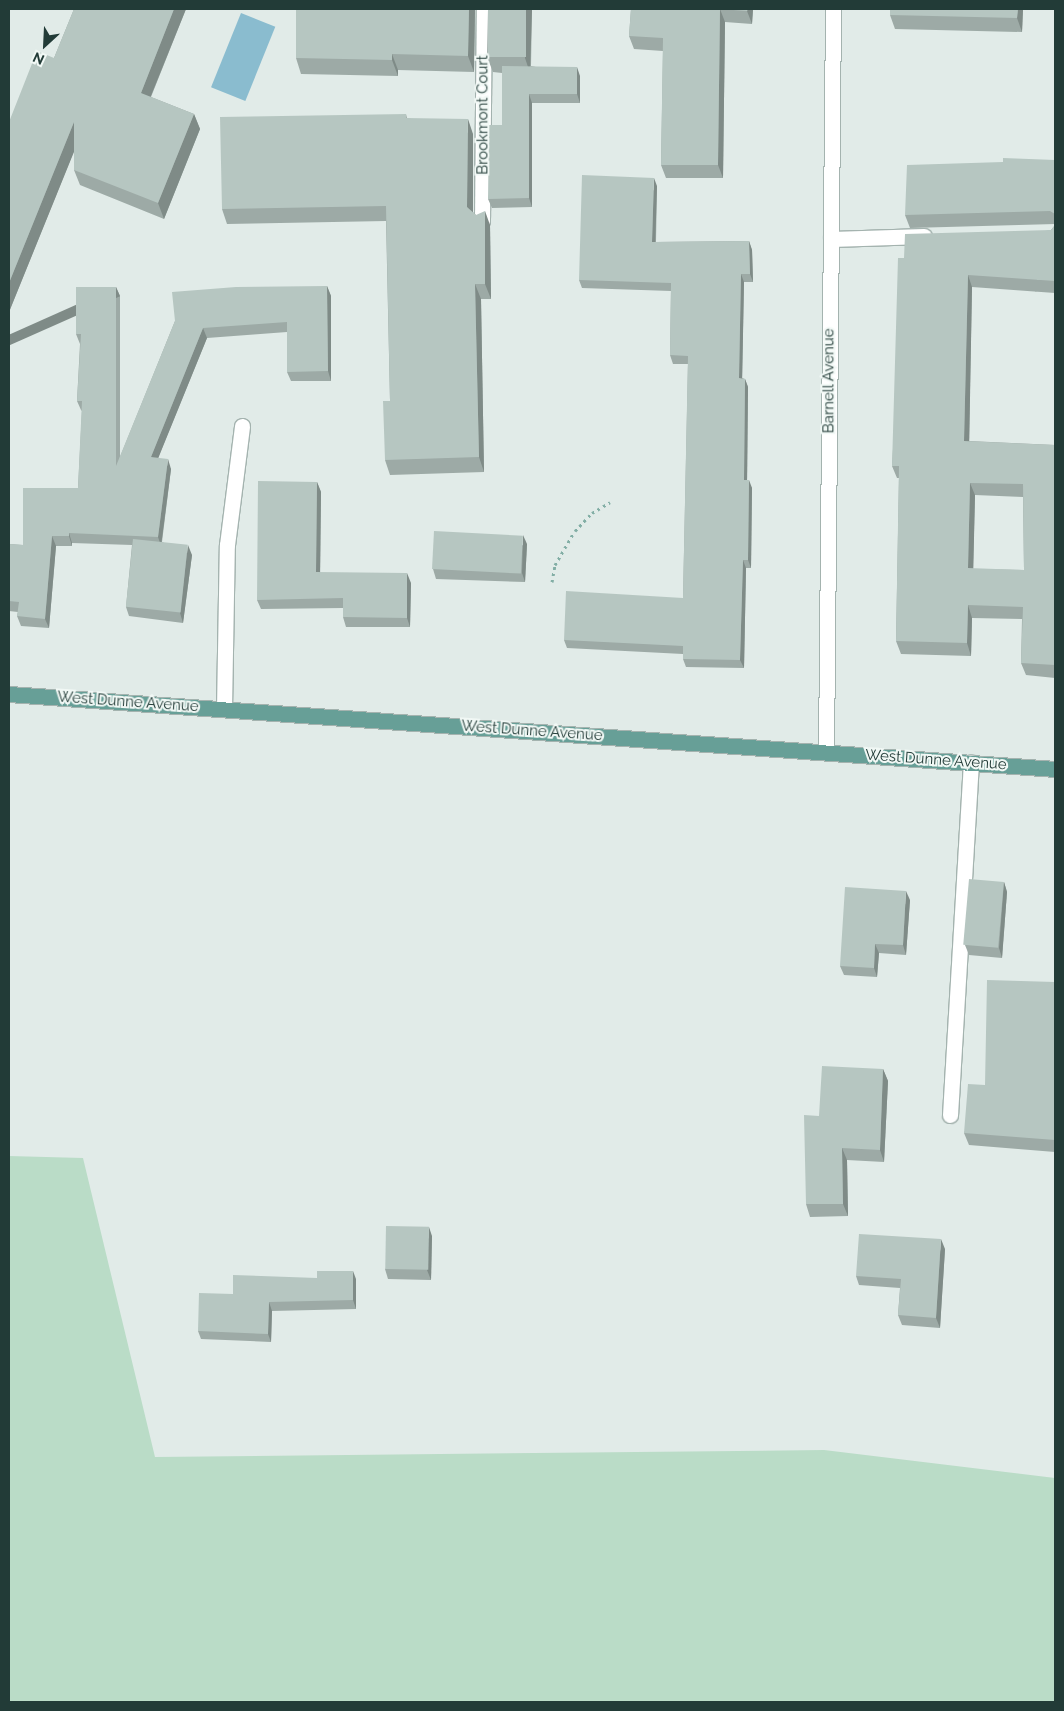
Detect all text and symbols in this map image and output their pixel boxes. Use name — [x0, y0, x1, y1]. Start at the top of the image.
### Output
north arrow — [20, 20, 70, 70]
text: N — [30, 49, 47, 68]
street label: Brookmont Court — [474, 55, 492, 175]
street label: Barnell Avenue — [820, 328, 838, 434]
street label: West Dunne Avenue — [57, 688, 199, 716]
street label: West Dunne Avenue — [461, 717, 603, 745]
street label: West Dunne Avenue — [865, 746, 1007, 774]

